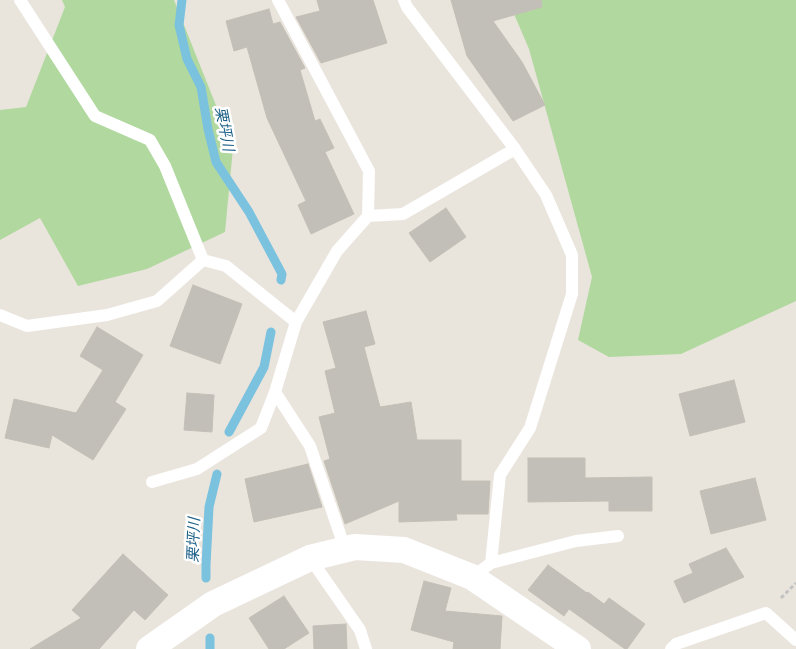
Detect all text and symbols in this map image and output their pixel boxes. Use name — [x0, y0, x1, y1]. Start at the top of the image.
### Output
water label: 栗坪川 — [211, 105, 237, 153]
water label: 栗坪川 — [184, 517, 204, 563]

